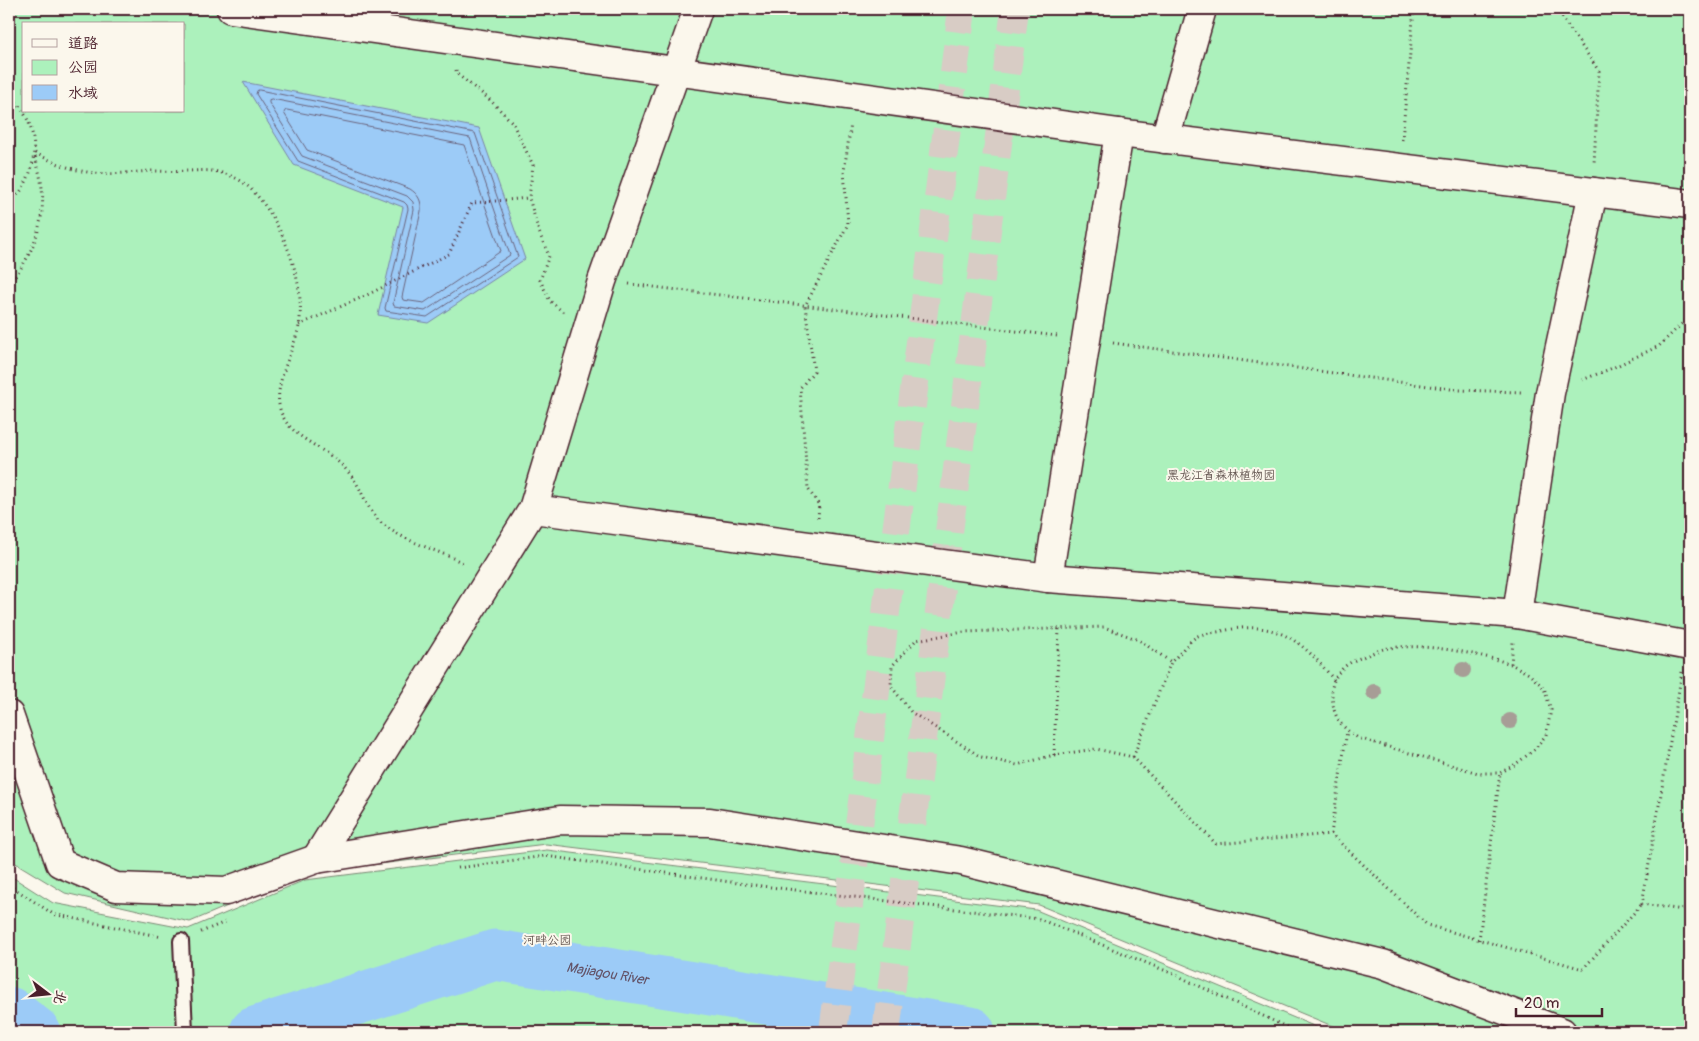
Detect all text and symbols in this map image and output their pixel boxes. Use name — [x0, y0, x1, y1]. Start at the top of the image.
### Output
legend — [22, 22, 185, 112]
text: 道路 — [68, 34, 98, 53]
text: 公园 — [68, 58, 98, 77]
text: 水域 — [68, 84, 98, 103]
park label: 黑龙江省森林植物园 — [1167, 468, 1275, 483]
park label: 河畔公园 — [523, 933, 571, 948]
water label: Majiagou River — [565, 959, 652, 989]
north arrow — [22, 968, 72, 1018]
scale bar — [1516, 986, 1603, 1018]
text: 北 — [50, 988, 70, 1007]
text: 20 m — [1524, 994, 1559, 1013]

